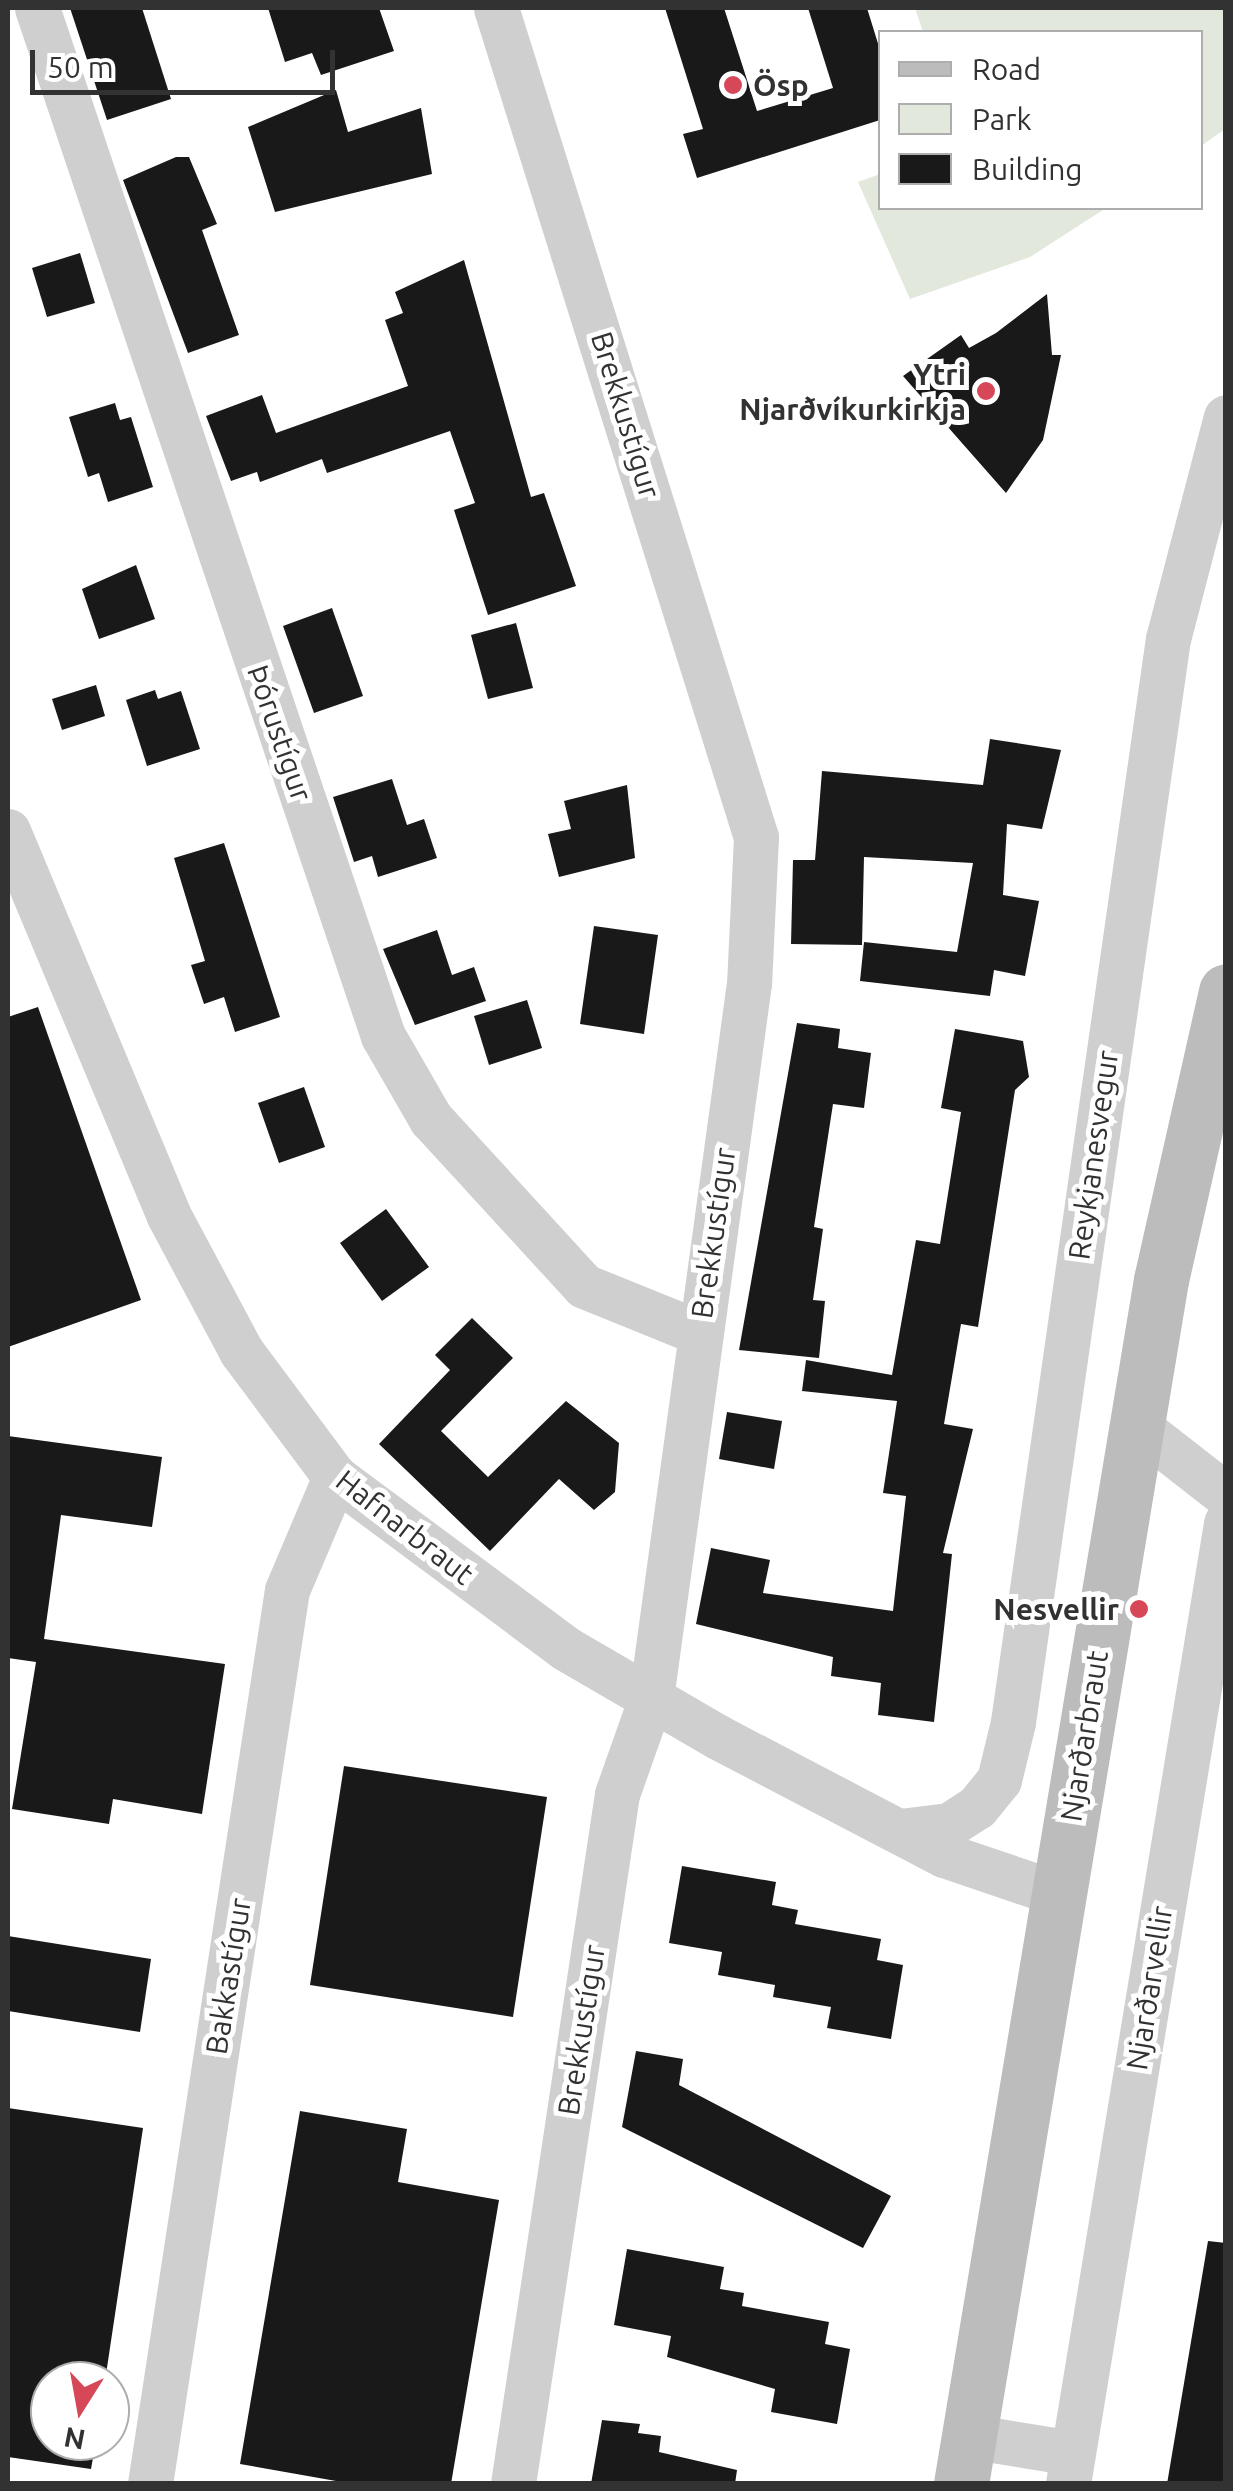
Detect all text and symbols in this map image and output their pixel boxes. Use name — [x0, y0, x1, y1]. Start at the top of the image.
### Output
scale bar — [35, 30, 340, 92]
legend — [878, 30, 1203, 210]
text: 50 m — [47, 50, 114, 84]
text: Road — [972, 52, 1041, 86]
place label: Ösp — [753, 67, 809, 103]
marker: Ösp — [722, 74, 744, 96]
text: Park — [972, 102, 1032, 136]
text: Building — [972, 152, 1083, 186]
street label: Brekkustígur — [584, 327, 668, 503]
place label: Ytri Njarðvíkurkirkja — [739, 356, 966, 426]
marker: Ytri Njarðvíkurkirkja — [975, 380, 997, 402]
street label: Þórustígur — [240, 660, 320, 806]
street label: Reykjanesvegur — [1060, 1048, 1126, 1262]
street label: Brekkustígur — [683, 1145, 743, 1321]
street label: Hafnarbraut — [329, 1462, 481, 1592]
place label: Nesvellir — [993, 1591, 1119, 1627]
marker: Nesvellir — [1128, 1598, 1150, 1620]
street label: Njarðarbraut — [1053, 1648, 1115, 1824]
street label: Bakkastígur — [198, 1895, 258, 2057]
street label: Njarðarvellir — [1118, 1903, 1180, 2073]
street label: Brekkustígur — [550, 1942, 612, 2118]
north arrow — [30, 2361, 130, 2461]
text: N — [61, 2422, 88, 2456]

